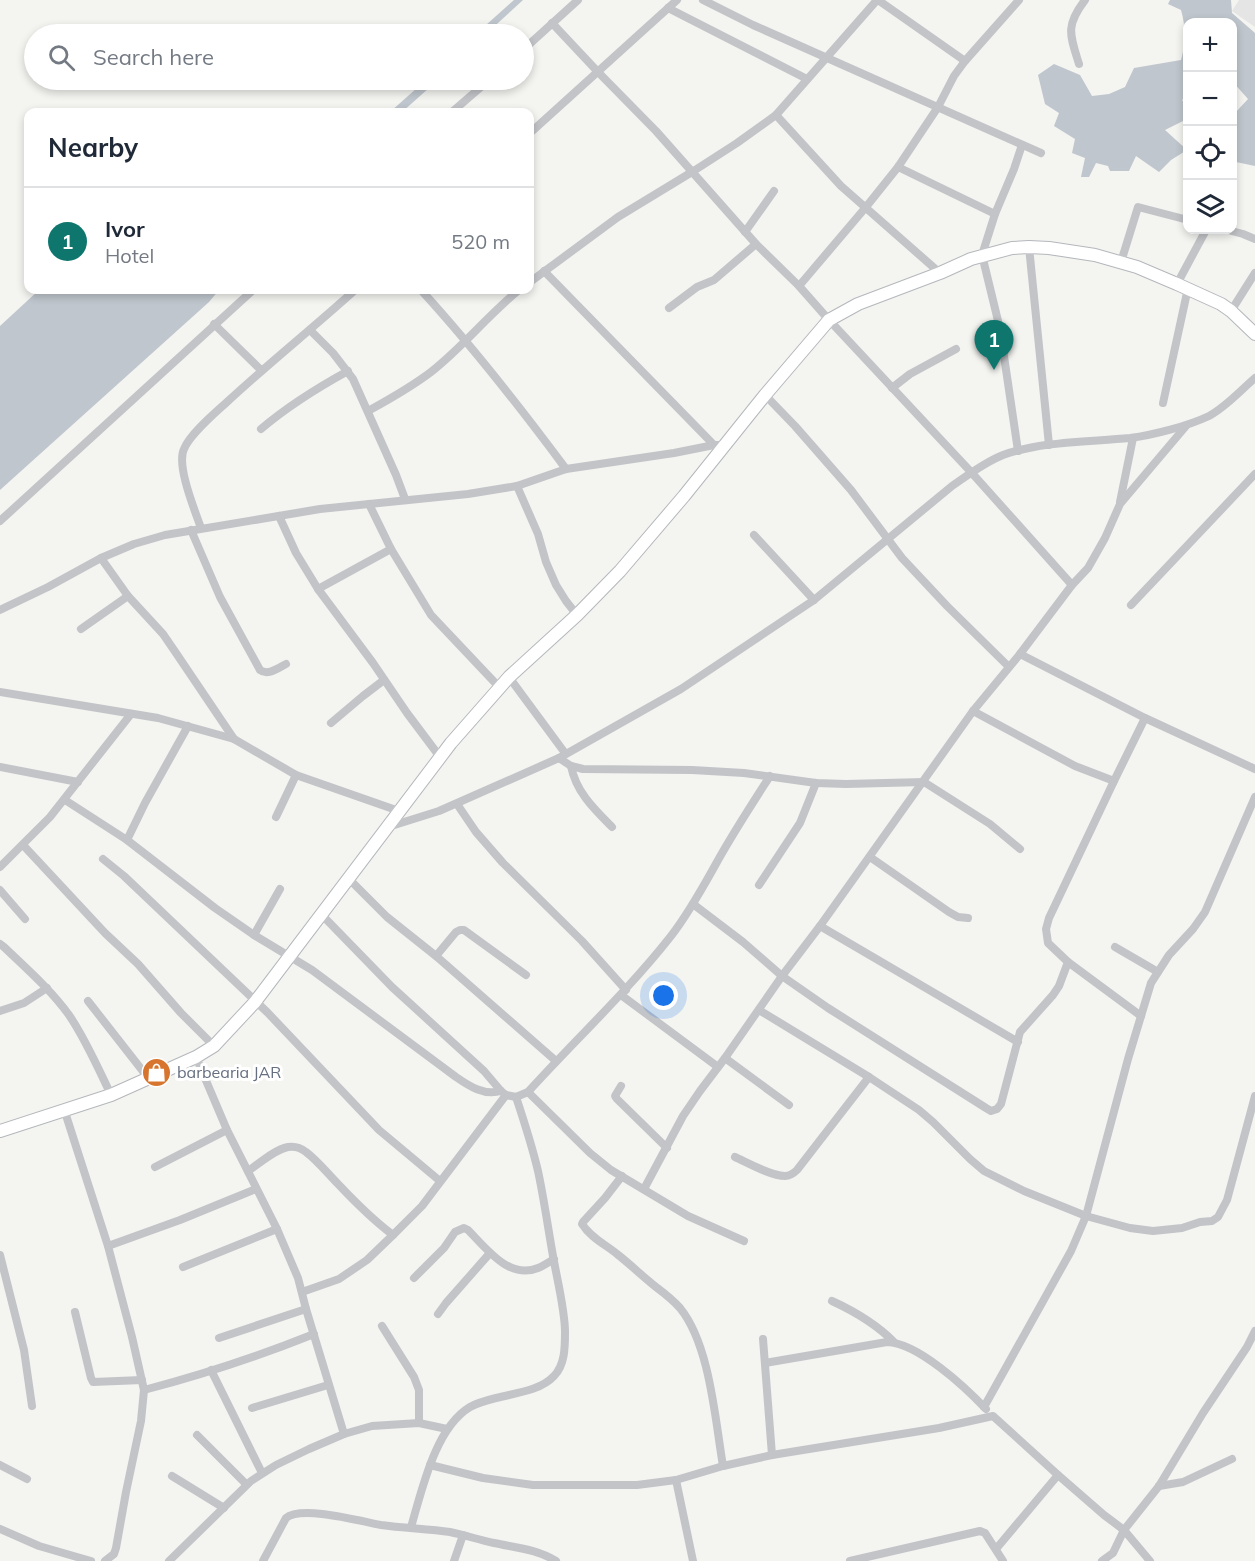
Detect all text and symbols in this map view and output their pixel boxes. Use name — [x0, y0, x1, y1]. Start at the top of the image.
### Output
map controls — [1183, 18, 1237, 234]
button: + — [1183, 18, 1237, 72]
search box — [24, 24, 534, 90]
icon: search — [45, 41, 78, 74]
text: Search here — [93, 43, 214, 71]
button: − — [1183, 72, 1237, 126]
button: locate — [1183, 126, 1237, 180]
text: Nearby — [48, 131, 138, 164]
button: layers — [1183, 180, 1237, 234]
text: Ivor — [105, 215, 145, 243]
text: 1 — [62, 229, 74, 254]
text: 520 m — [451, 229, 510, 254]
text: Hotel — [105, 243, 154, 268]
pin: 1 — [974, 320, 1014, 370]
your location — [649, 981, 678, 1010]
shop icon: barbearia JAR — [140, 1056, 172, 1088]
place label: barbearia JAR — [177, 1062, 281, 1082]

